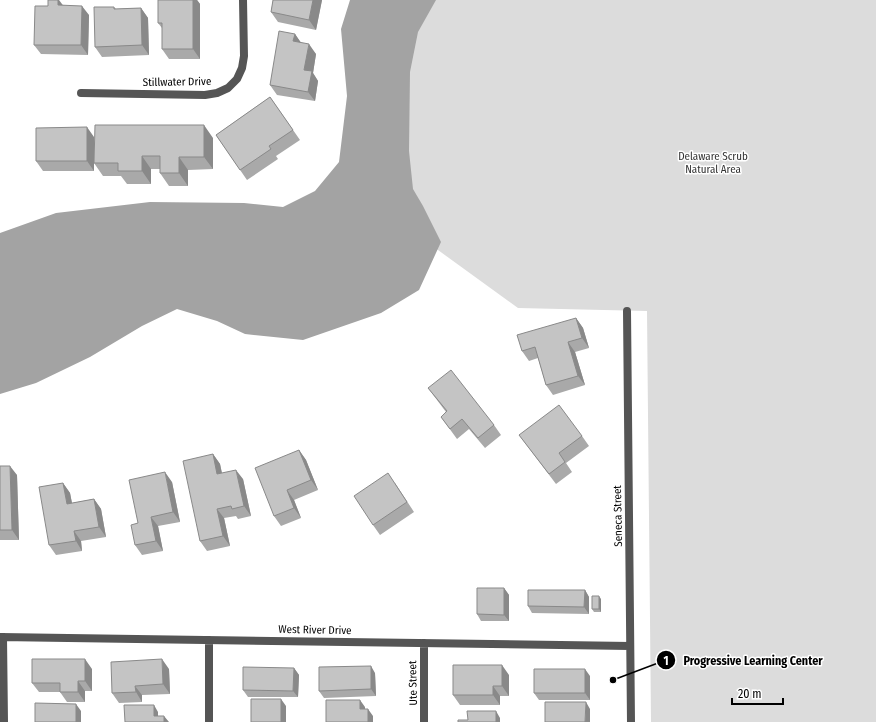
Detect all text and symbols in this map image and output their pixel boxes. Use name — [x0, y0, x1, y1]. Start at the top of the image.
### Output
street label: Stillwater Drive — [143, 75, 211, 89]
park label: Delaware Scrub Natural Area — [678, 150, 748, 176]
street label: Seneca Street — [611, 485, 625, 547]
street label: West River Drive — [278, 623, 352, 637]
callout: Progressive Learning Center — [656, 648, 831, 672]
text: 1 — [663, 654, 669, 668]
text: Progressive Learning Center — [683, 654, 823, 668]
street label: Ute Street — [406, 660, 420, 706]
scale bar — [732, 680, 783, 706]
text: 20 m — [738, 687, 762, 701]

